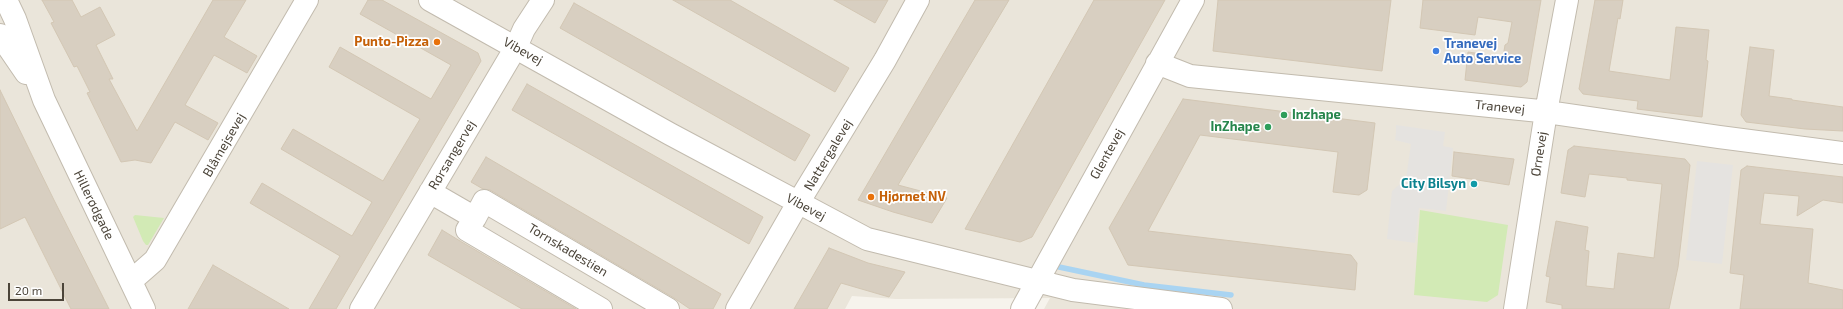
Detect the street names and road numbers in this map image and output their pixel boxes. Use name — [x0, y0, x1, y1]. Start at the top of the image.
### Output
street label: Vibevej — [501, 34, 545, 68]
street label: Tranevej — [1474, 97, 1526, 117]
street label: Blåmejsevej — [199, 110, 249, 180]
street label: Nattergalevej — [801, 116, 855, 194]
street label: Rørsangervej — [425, 117, 479, 193]
street label: Glentevej — [1087, 126, 1127, 182]
street label: Ørnevej — [1528, 130, 1550, 178]
street label: Hillerødgade — [70, 168, 118, 242]
street label: Vibevej — [784, 190, 828, 224]
street label: Tornskadestien — [525, 220, 611, 280]

